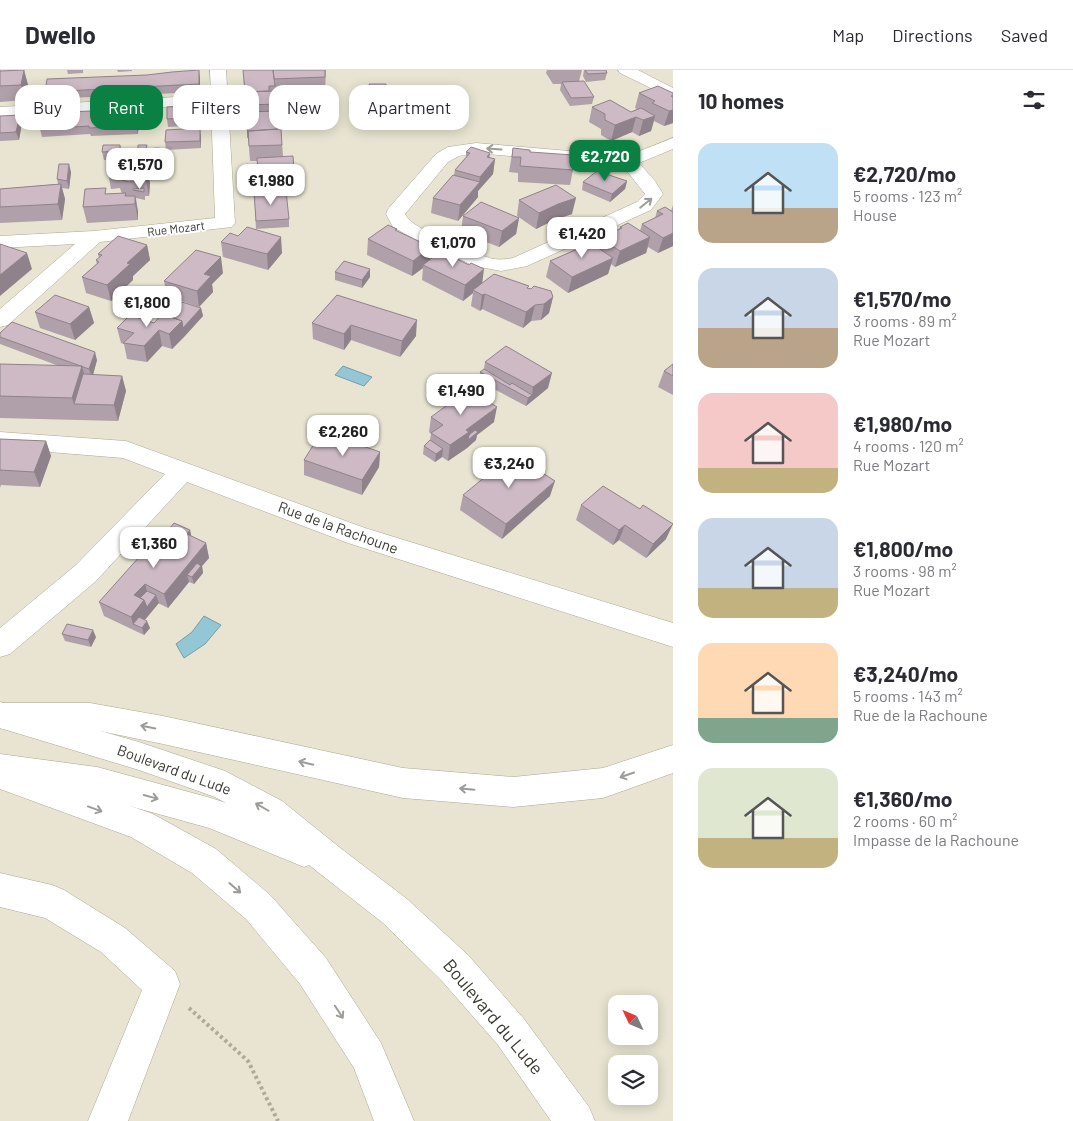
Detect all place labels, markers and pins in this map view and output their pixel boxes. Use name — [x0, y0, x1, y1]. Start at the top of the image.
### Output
pin: €2,720 — [564, 140, 646, 182]
pin: €1,570 — [99, 148, 181, 190]
pin: €1,980 — [230, 164, 312, 206]
pin: €1,420 — [541, 216, 623, 259]
pin: €1,070 — [412, 226, 494, 268]
pin: €1,800 — [106, 286, 188, 328]
pin: €1,490 — [420, 374, 502, 416]
pin: €2,260 — [302, 414, 384, 457]
pin: €3,240 — [468, 446, 550, 489]
pin: €1,360 — [113, 526, 195, 569]

